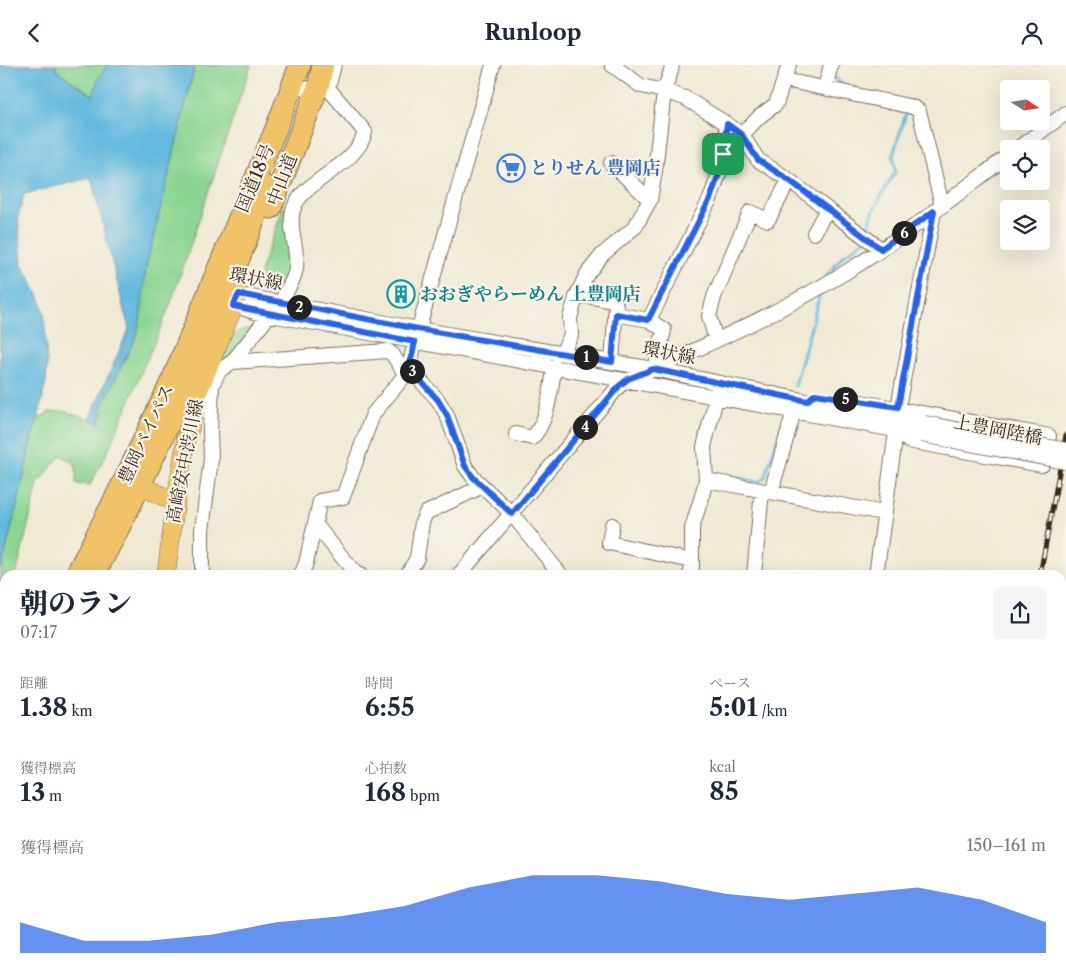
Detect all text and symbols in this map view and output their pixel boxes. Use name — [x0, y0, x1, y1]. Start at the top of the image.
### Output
icon: back — [20, 19, 48, 47]
text: Runloop — [484, 19, 582, 46]
icon: person — [1018, 19, 1046, 47]
north arrow — [1000, 80, 1050, 130]
map controls — [1000, 80, 1050, 250]
pin — [702, 133, 744, 175]
street label: 国道18号 — [231, 140, 279, 216]
icon: arrive — [709, 140, 737, 168]
button: locate — [1000, 140, 1050, 190]
street label: 中山道 — [262, 151, 302, 209]
supermarket icon: とりせん 豊岡店 — [496, 153, 526, 183]
place label: とりせん 豊岡店 — [530, 157, 661, 179]
button: layers — [1000, 200, 1050, 250]
pin: 6 — [892, 221, 916, 245]
text: 6 — [900, 224, 909, 242]
street label: 環状線 — [227, 263, 285, 295]
building icon: おおぎやらーめん 上豊岡店 — [386, 279, 416, 309]
place label: おおぎやらーめん 上豊岡店 — [420, 283, 641, 305]
pin: 2 — [286, 295, 312, 319]
text: 2 — [295, 298, 304, 316]
street label: 環状線 — [640, 337, 698, 369]
pin: 1 — [574, 345, 598, 369]
text: 1 — [583, 348, 590, 366]
pin: 3 — [400, 359, 424, 383]
text: 3 — [409, 362, 416, 380]
street label: 豊岡バイパス — [113, 381, 179, 487]
pin: 5 — [832, 387, 858, 411]
text: 5 — [842, 390, 849, 408]
street label: 高崎安中渋川線 — [162, 397, 208, 525]
street label: 上豊岡陸橋 — [952, 411, 1044, 449]
pin: 4 — [572, 415, 598, 439]
text: 4 — [581, 418, 590, 436]
text: 朝のラン — [20, 586, 132, 620]
button: share — [994, 587, 1046, 639]
text: 07:17 — [20, 622, 57, 642]
text: 距離 — [20, 674, 48, 692]
text: 時間 — [365, 674, 393, 692]
text: ペース — [709, 674, 751, 692]
text: 1.38 — [20, 692, 68, 723]
text: 6:55 — [365, 692, 415, 723]
text: 5:01 — [709, 692, 758, 723]
text: km — [68, 702, 93, 720]
text: /km — [758, 702, 788, 720]
text: kcal — [709, 758, 736, 776]
text: 獲得標高 — [20, 759, 76, 777]
text: 心拍数 — [365, 759, 407, 777]
text: 85 — [709, 776, 739, 807]
text: 13 — [20, 777, 45, 808]
text: 168 — [365, 777, 406, 808]
text: m — [45, 787, 62, 805]
text: bpm — [406, 787, 440, 805]
text: 150–161 m — [967, 835, 1046, 855]
text: 獲得標高 — [20, 837, 84, 857]

